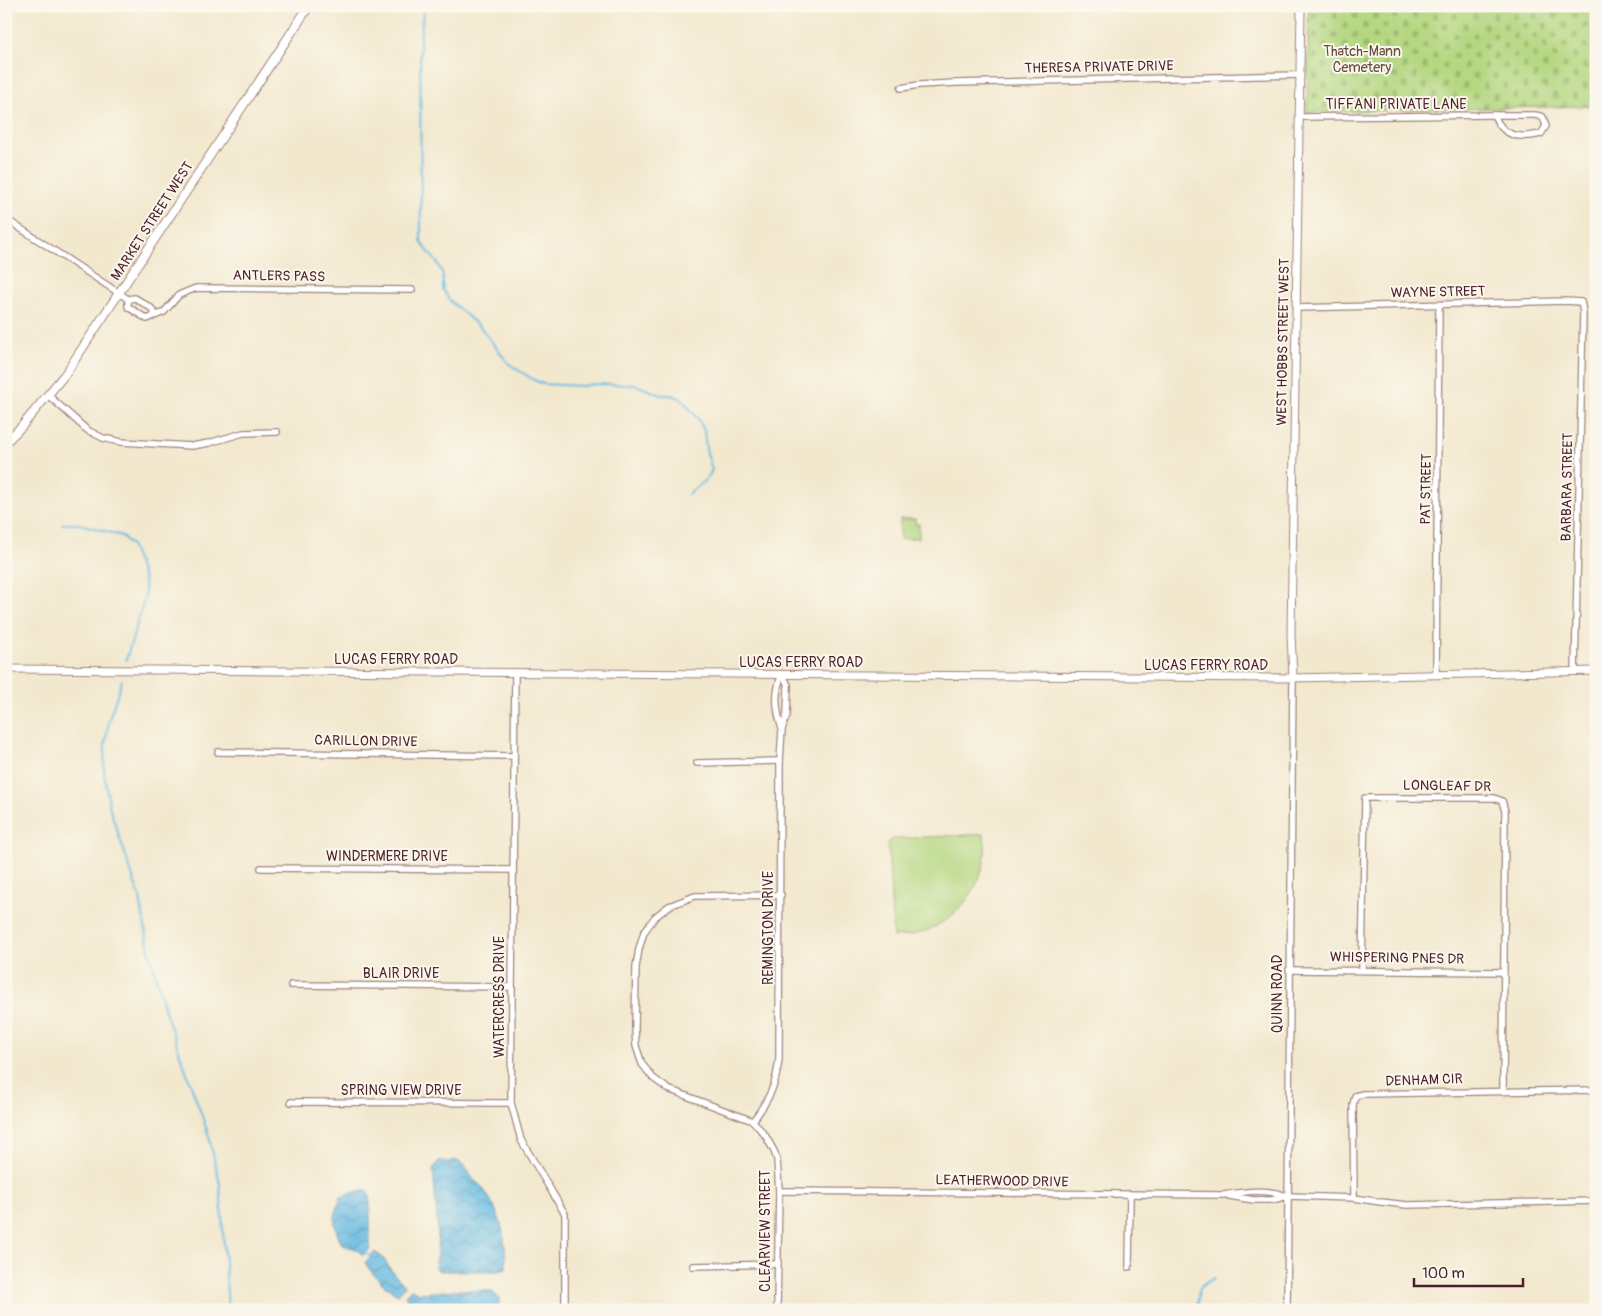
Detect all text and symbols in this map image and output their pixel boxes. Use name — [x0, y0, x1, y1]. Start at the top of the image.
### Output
park label: Thatch-Mann Cemetery — [1323, 43, 1401, 76]
street label: THERESA PRIVATE DRIVE — [1024, 57, 1174, 77]
street label: TIFFANI PRIVATE LANE — [1326, 96, 1466, 113]
street label: MARKET STREET WEST — [107, 158, 197, 284]
street label: WEST HOBBS STREET WEST — [1273, 258, 1293, 426]
street label: ANTLERS PASS — [233, 267, 325, 285]
street label: WAYNE STREET — [1391, 283, 1486, 301]
street label: BARBARA STREET — [1558, 432, 1576, 542]
street label: PAT STREET — [1417, 453, 1435, 525]
street label: LUCAS FERRY ROAD — [334, 651, 458, 668]
street label: LUCAS FERRY ROAD — [739, 654, 863, 671]
street label: LUCAS FERRY ROAD — [1144, 657, 1268, 674]
street label: CARILLON DRIVE — [314, 732, 418, 750]
street label: LONGLEAF DR — [1403, 777, 1491, 795]
street label: WINDERMERE DRIVE — [326, 848, 448, 865]
street label: REMINGTON DRIVE — [760, 871, 777, 985]
street label: WATERCRESS DRIVE — [491, 936, 508, 1058]
street label: WHISPERING PNES DR — [1330, 948, 1464, 968]
street label: QUINN ROAD — [1269, 954, 1286, 1033]
street label: BLAIR DRIVE — [363, 965, 439, 982]
street label: DENHAM CIR — [1385, 1070, 1463, 1090]
street label: SPRING VIEW DRIVE — [341, 1082, 461, 1099]
street label: CLEARVIEW STREET — [757, 1170, 774, 1292]
street label: LEATHERWOOD DRIVE — [935, 1171, 1069, 1191]
scale bar — [1414, 1256, 1523, 1288]
text: 100 m — [1422, 1264, 1465, 1283]

